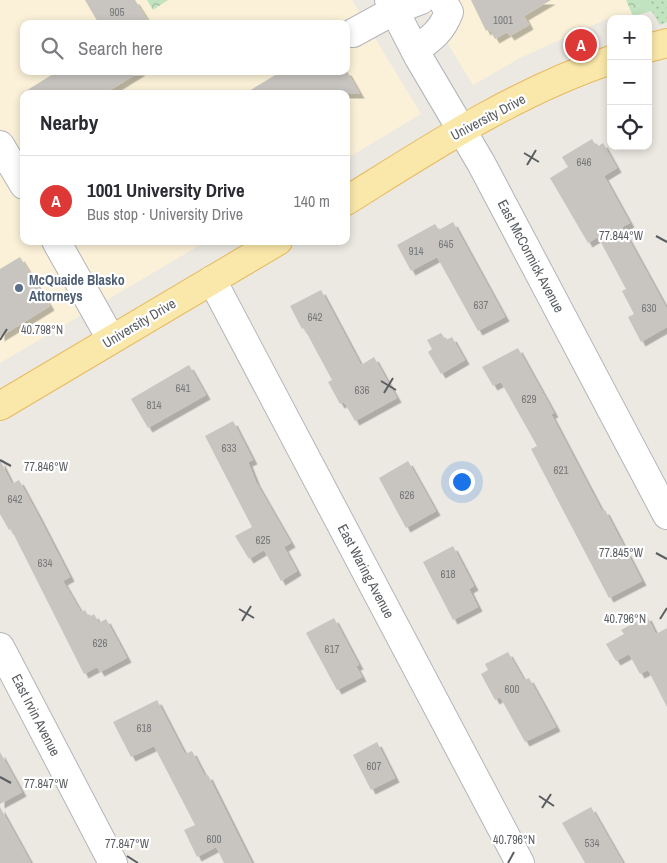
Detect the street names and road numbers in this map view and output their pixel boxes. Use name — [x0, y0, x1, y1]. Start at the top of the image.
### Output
street label: University Drive — [447, 90, 529, 144]
street label: East McCormick Avenue — [494, 196, 568, 316]
street label: University Drive — [99, 294, 179, 352]
street label: East Waring Avenue — [334, 521, 398, 621]
street label: East Irvin Avenue — [8, 671, 64, 759]

